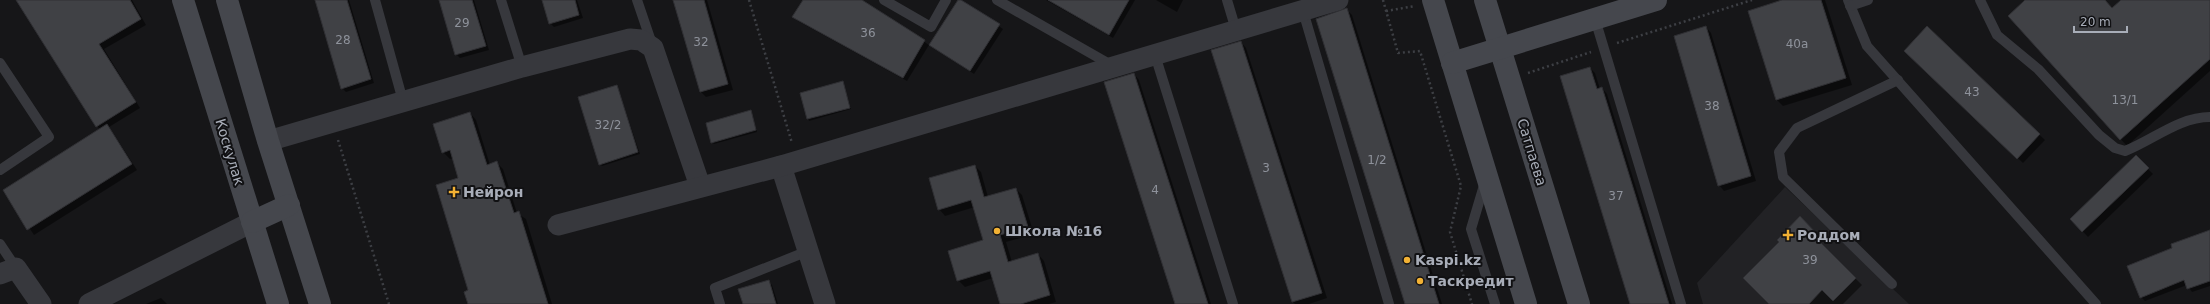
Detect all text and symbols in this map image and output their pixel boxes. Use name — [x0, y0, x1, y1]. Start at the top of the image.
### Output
scale bar — [2074, 8, 2127, 34]
text: 20 m — [2080, 15, 2111, 29]
house number: 29 — [454, 16, 470, 30]
house number: 36 — [860, 26, 876, 40]
house number: 28 — [335, 33, 351, 47]
house number: 32 — [693, 35, 709, 49]
house number: 40а — [1786, 37, 1808, 51]
house number: 43 — [1964, 85, 1980, 99]
house number: 13/1 — [2112, 93, 2138, 107]
house number: 38 — [1704, 99, 1720, 113]
street label: Сатпаева — [1514, 116, 1550, 188]
street label: Коскулак — [212, 117, 248, 187]
house number: 32/2 — [595, 118, 621, 132]
house number: 1/2 — [1367, 153, 1387, 167]
house number: 3 — [1262, 161, 1270, 175]
house number: 4 — [1151, 183, 1159, 197]
place label: Нейрон — [463, 184, 523, 200]
marker: Нейрон — [448, 186, 460, 198]
house number: 37 — [1608, 189, 1624, 203]
place label: Школа №16 — [1005, 223, 1102, 239]
marker: Школа №16 — [992, 226, 1002, 236]
place label: Роддом — [1797, 227, 1861, 243]
marker: Роддом — [1782, 229, 1794, 241]
place label: Kaspi.kz — [1415, 252, 1481, 268]
house number: 39 — [1802, 253, 1818, 267]
marker: Kaspi.kz — [1402, 255, 1412, 265]
place label: Таскредит — [1428, 273, 1514, 289]
marker: Таскредит — [1415, 276, 1425, 286]

